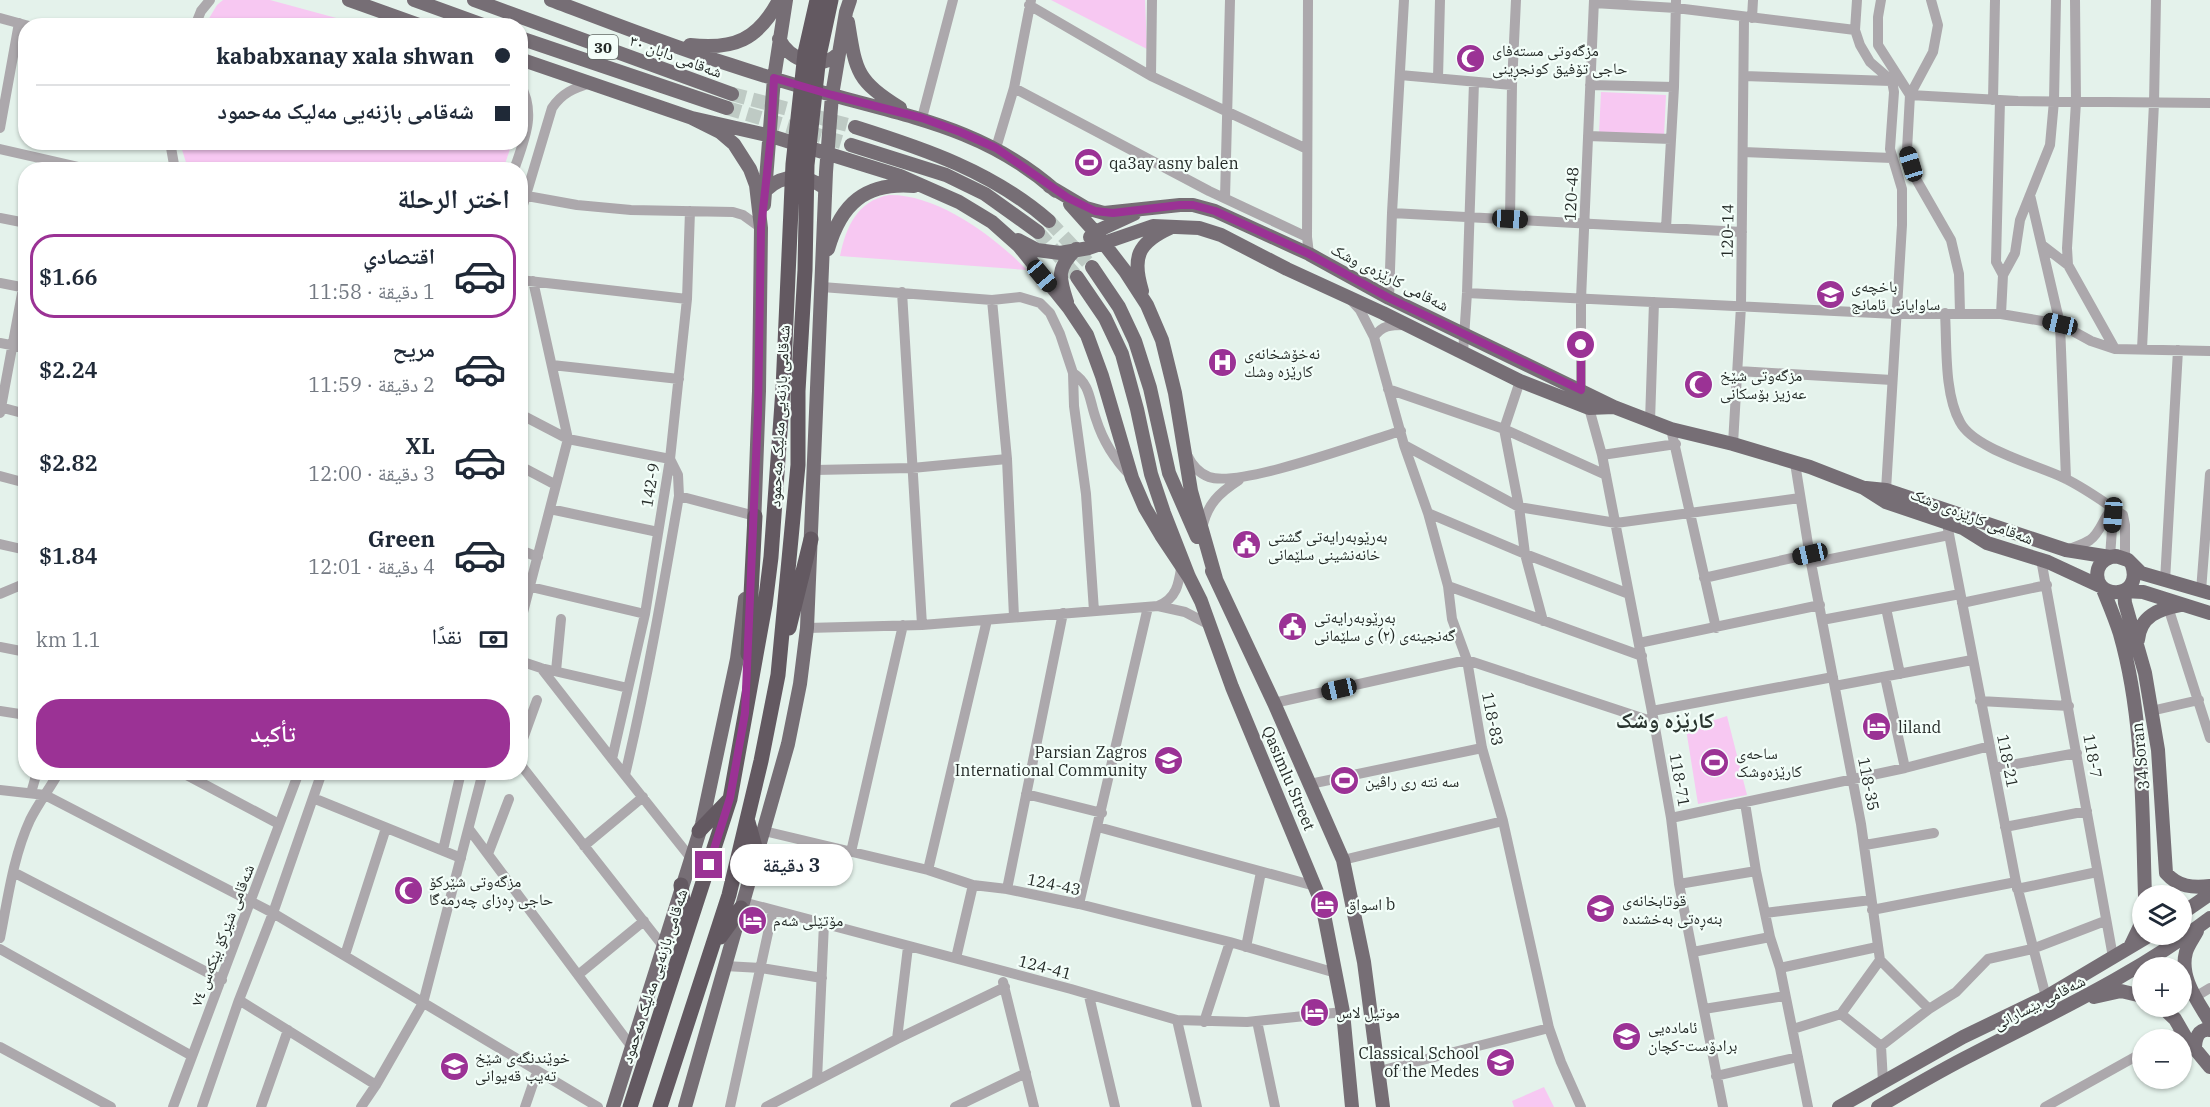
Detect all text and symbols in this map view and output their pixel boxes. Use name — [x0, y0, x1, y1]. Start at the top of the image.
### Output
street label: شەقامی دابان ٣٠ — [627, 30, 725, 83]
road number: 30 — [588, 35, 618, 59]
place label: مزگەوتی مستەفاى حاجى تۆفيق کونجڕینی — [1492, 40, 1627, 81]
text: kababxanay xala shwan — [216, 41, 474, 70]
mosque icon: مزگەوتی مستەفاى حاجى تۆفيق کونجڕینی — [1455, 43, 1487, 75]
text: شەقامی بازنەیی مەلیک مەحمود — [217, 96, 474, 125]
car — [1897, 144, 1925, 184]
sports icon: qa3ay asny balen — [1072, 147, 1104, 179]
place label: qa3ay asny balen — [1109, 153, 1239, 173]
street label: 120-48 — [1560, 166, 1582, 222]
text: اختر الرحلة — [397, 180, 510, 215]
street label: 120-14 — [1717, 204, 1737, 258]
car — [1492, 209, 1528, 229]
street label: شەقامی کارێزەی وشک — [1327, 239, 1452, 316]
text: اقتصادي — [363, 241, 435, 270]
icon: car — [453, 249, 507, 303]
car — [1024, 256, 1060, 296]
text: $1.66 — [39, 262, 98, 291]
place label: باخچەی ساوایانی ئامانج — [1851, 276, 1940, 315]
text: 1 دقيقة · 11:58 — [308, 278, 435, 305]
school or university icon: باخچەی ساوایانی ئامانج — [1814, 279, 1846, 311]
car — [2040, 311, 2080, 337]
street label: شەقامی بازنەیی مەلیک مەحمود — [764, 324, 795, 508]
route start — [1567, 331, 1594, 358]
text: مريح — [392, 334, 435, 363]
icon: car — [453, 342, 507, 396]
place label: نەخۆشخانەی کارێزە وشك — [1244, 343, 1320, 381]
hospital icon: نەخۆشخانەی کارێزە وشك — [1207, 346, 1239, 378]
text: $2.24 — [39, 355, 98, 384]
place label: مزگەوتی شێخ عەزیز بۆسکانی — [1720, 365, 1806, 404]
mosque icon: مزگەوتی شێخ عەزیز بۆسکانی — [1683, 368, 1715, 400]
text: 2 دقيقة · 11:59 — [308, 371, 435, 398]
text: XL — [405, 431, 435, 460]
icon: car — [453, 435, 507, 489]
text: $2.82 — [39, 448, 98, 477]
text: 3 دقيقة · 12:00 — [308, 460, 435, 487]
street label: 142-9 — [636, 461, 664, 509]
street label: شەقامی کارێزەی وشک — [1907, 483, 2036, 550]
car — [2103, 496, 2123, 534]
text: Green — [368, 524, 435, 553]
place label: بەرێوبەرایەتی گشتی خانەنشینی سلێمانی — [1268, 526, 1387, 565]
icon: car — [453, 528, 507, 582]
public building icon: بەرێوبەرایەتی گشتی خانەنشینی سلێمانی — [1231, 529, 1263, 561]
text: $1.84 — [39, 541, 98, 570]
car — [1790, 541, 1830, 567]
text: 4 دقيقة · 12:01 — [308, 553, 435, 580]
place label: بەڕێوبەرایەتی گەنجینەی (۲) ی سلێمانی — [1314, 607, 1456, 646]
public building icon: بەڕێوبەرایەتی گەنجینەی (۲) ی سلێمانی — [1277, 610, 1309, 642]
text: نقدًا — [432, 621, 462, 650]
icon: cash — [477, 623, 510, 656]
text: 1.1 km — [36, 626, 101, 653]
car — [1319, 676, 1359, 702]
street label: 118-83 — [1478, 690, 1508, 748]
button: تأكيد — [36, 699, 510, 768]
district label: کارێزە وشک — [1616, 705, 1714, 734]
hotel icon: liland — [1861, 711, 1893, 743]
place label: liland — [1898, 717, 1942, 737]
street label: 34 Soran — [2127, 721, 2153, 791]
street label: Qasimlu Street — [1258, 723, 1320, 834]
street label: 118-21 — [1993, 732, 2023, 790]
street label: 118-7 — [2079, 732, 2107, 780]
place label: Parsian Zagros International Community — [955, 742, 1147, 780]
place label: ساحه‌ی کارێزه‌وشک — [1736, 743, 1802, 781]
school or university icon: Parsian Zagros International Community — [1152, 745, 1184, 777]
sports icon: ساحه‌ی کارێزه‌وشک — [1699, 746, 1731, 778]
street label: 118-71 — [1665, 752, 1695, 808]
street label: 118-35 — [1854, 755, 1884, 813]
sports icon: سه نته رى راڤين — [1328, 765, 1360, 797]
place label: سه نته رى راڤين — [1365, 771, 1459, 792]
callout: 3 دقيقة — [730, 844, 853, 886]
route end — [695, 851, 722, 878]
text: 3 دقيقة — [762, 851, 821, 878]
street label: شەقامی شێرکۆ بێکەس ٧٤ — [186, 861, 259, 1009]
street label: 124-43 — [1025, 869, 1083, 899]
place label: مزگەوتی شێرکۆ حاجی ڕەزای چەرمەگا — [429, 871, 553, 912]
mosque icon: مزگەوتی شێرکۆ حاجی ڕەزای چەرمەگا — [392, 874, 424, 906]
map controls — [2132, 885, 2192, 1089]
button: layers — [2132, 885, 2192, 945]
street label: شەقامی بازنەیی مەلیک مەحمود — [616, 886, 693, 1066]
hotel icon: اسواق b — [1309, 888, 1341, 920]
place label: قوتابخانەی بنەڕەتی بەخشندە — [1622, 890, 1722, 931]
school or university icon: قوتابخانەی بنەڕەتی بەخشندە — [1585, 893, 1617, 925]
place label: اسواق b — [1346, 894, 1395, 915]
hotel icon: مۆتێلی شەم — [736, 904, 768, 936]
place label: مۆتێلی شەم — [773, 910, 843, 931]
street label: 124-41 — [1016, 950, 1074, 984]
button: + — [2132, 957, 2192, 1017]
street label: شەقامی بێسارانی — [1990, 970, 2089, 1035]
hotel icon: موتيل لاس — [1299, 996, 1331, 1028]
place label: موتيل لاس — [1336, 1002, 1400, 1023]
place label: ئامادەیی برادۆست-کچان — [1648, 1017, 1737, 1056]
school or university icon: ئامادەیی برادۆست-کچان — [1611, 1020, 1643, 1052]
button: − — [2132, 1029, 2192, 1089]
place label: Classical School of the Medes — [1358, 1043, 1479, 1081]
school or university icon: Classical School of the Medes — [1484, 1046, 1516, 1078]
place label: خوێندنگەی شێخ تەیب قەیوانی — [475, 1047, 570, 1086]
school or university icon: خوێندنگەی شێخ تەیب قەیوانی — [438, 1050, 470, 1082]

